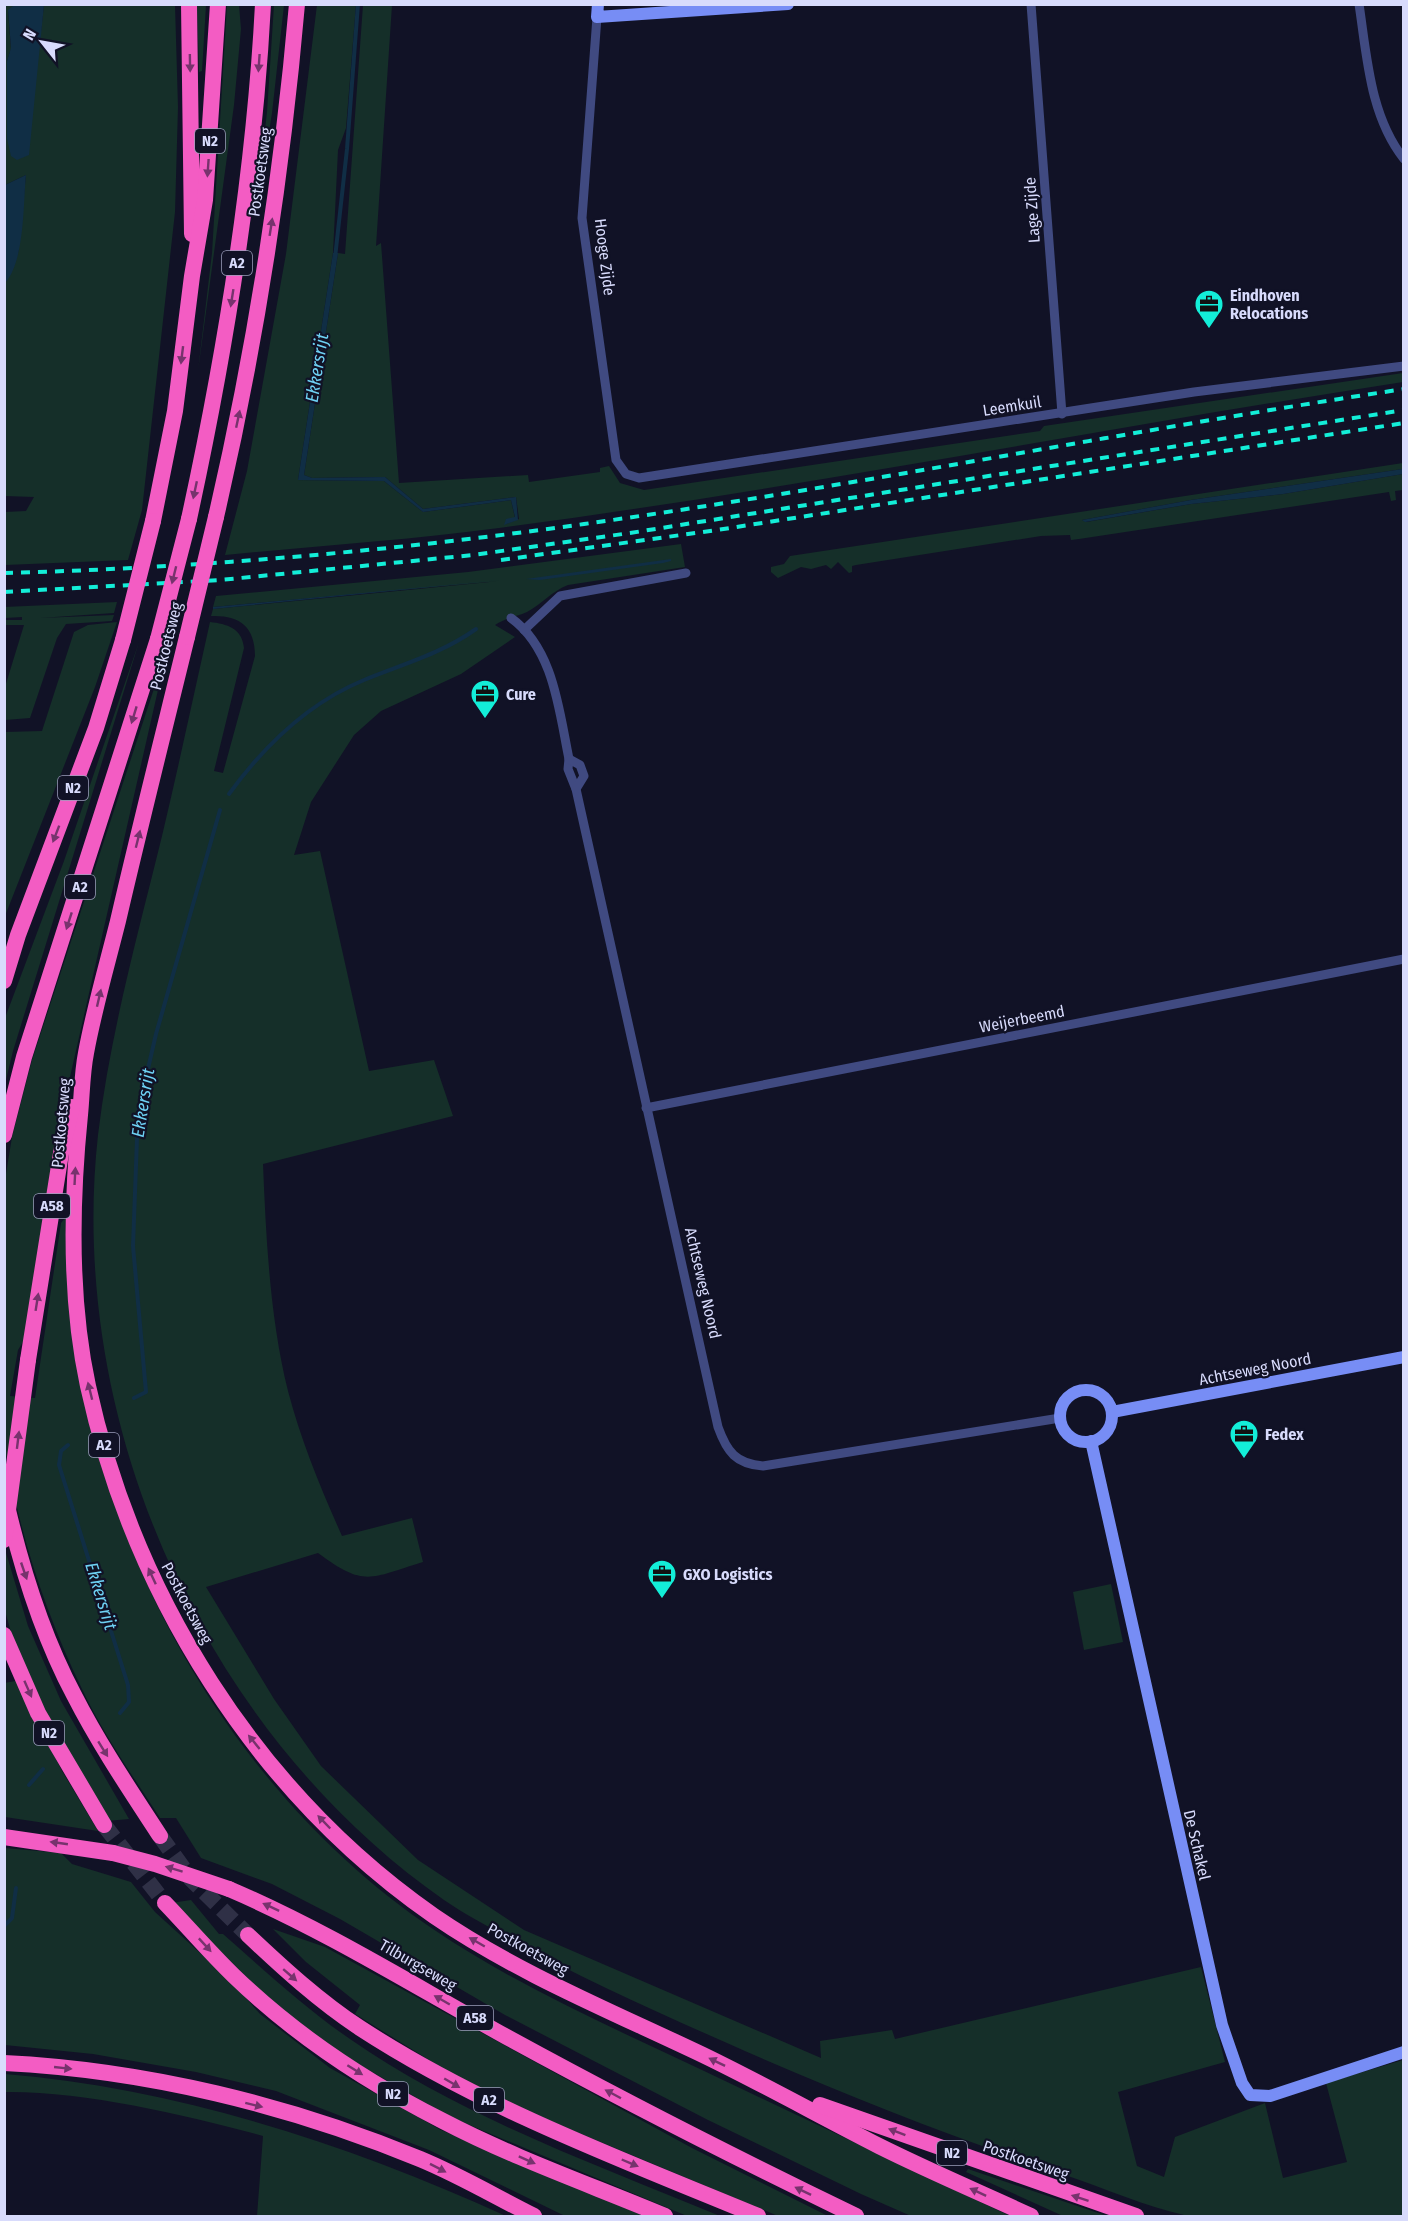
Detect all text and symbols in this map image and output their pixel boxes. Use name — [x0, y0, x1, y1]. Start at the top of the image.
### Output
north arrow — [12, 12, 72, 72]
text: N — [19, 26, 40, 44]
one-way arrow — [186, 53, 195, 72]
one-way arrow — [254, 53, 264, 72]
street label: Postkoetsweg — [244, 126, 276, 218]
road number: N2 — [195, 129, 225, 153]
one-way arrow — [203, 158, 212, 177]
street label: Lage Zijde — [1020, 176, 1044, 243]
one-way arrow — [266, 217, 275, 236]
street label: Hooge Zijde — [591, 217, 619, 297]
road number: A2 — [222, 251, 252, 275]
place label: Eindhoven Relocations — [1230, 286, 1308, 323]
office icon: Eindhoven Relocations — [1193, 288, 1225, 330]
one-way arrow — [227, 289, 236, 308]
water label: Ekkersrijt — [301, 332, 333, 404]
one-way arrow — [177, 346, 187, 365]
street label: Leemkuil — [981, 392, 1043, 420]
one-way arrow — [234, 409, 243, 428]
one-way arrow — [190, 480, 199, 499]
one-way arrow — [169, 566, 178, 584]
street label: Postkoetsweg — [146, 600, 186, 692]
office icon: Cure — [469, 678, 501, 720]
place label: Cure — [506, 685, 536, 704]
one-way arrow — [129, 706, 138, 724]
road number: N2 — [58, 776, 88, 800]
one-way arrow — [51, 825, 60, 843]
one-way arrow — [133, 830, 143, 848]
road number: A2 — [65, 875, 95, 899]
one-way arrow — [64, 912, 74, 930]
one-way arrow — [95, 989, 105, 1007]
street label: Weijerbeemd — [978, 1001, 1066, 1037]
water label: Ekkersrijt — [127, 1067, 159, 1139]
street label: Postkoetsweg — [48, 1077, 74, 1169]
one-way arrow — [70, 1167, 79, 1186]
road number: A58 — [34, 1194, 70, 1218]
street label: Achtseweg Noord — [681, 1226, 725, 1340]
one-way arrow — [33, 1293, 42, 1312]
street label: Achtseweg Noord — [1197, 1349, 1313, 1389]
one-way arrow — [85, 1382, 95, 1400]
office icon: Fedex — [1228, 1418, 1260, 1460]
place label: Fedex — [1265, 1425, 1304, 1444]
one-way arrow — [13, 1431, 22, 1450]
road number: A2 — [89, 1433, 119, 1457]
office icon: GXO Logistics — [646, 1558, 678, 1600]
water label: Ekkersrijt — [80, 1559, 122, 1633]
street label: Postkoetsweg — [158, 1559, 217, 1648]
one-way arrow — [20, 1562, 30, 1580]
place label: GXO Logistics — [683, 1565, 772, 1584]
one-way arrow — [148, 1567, 157, 1584]
one-way arrow — [23, 1680, 32, 1697]
road number: N2 — [34, 1721, 64, 1745]
one-way arrow — [248, 1734, 260, 1749]
one-way arrow — [98, 1741, 109, 1757]
street label: De Schakel — [1180, 1808, 1214, 1882]
one-way arrow — [318, 1815, 331, 1830]
one-way arrow — [49, 1839, 68, 1848]
one-way arrow — [164, 1864, 182, 1873]
one-way arrow — [261, 1902, 279, 1912]
street label: Postkoetsweg — [484, 1919, 572, 1979]
street label: Tilburgseweg — [376, 1935, 460, 1995]
one-way arrow — [469, 1936, 485, 1947]
one-way arrow — [198, 1938, 212, 1953]
one-way arrow — [282, 1968, 297, 1981]
one-way arrow — [434, 1994, 450, 2005]
road number: A58 — [457, 2006, 493, 2030]
one-way arrow — [708, 2057, 725, 2066]
one-way arrow — [53, 2063, 72, 2073]
one-way arrow — [346, 2064, 363, 2075]
one-way arrow — [444, 2077, 460, 2088]
road number: N2 — [378, 2082, 408, 2106]
road number: A2 — [474, 2088, 504, 2112]
one-way arrow — [604, 2089, 621, 2099]
one-way arrow — [245, 2100, 263, 2110]
one-way arrow — [887, 2127, 905, 2137]
street label: Postkoetsweg — [980, 2136, 1072, 2184]
road number: N2 — [937, 2141, 967, 2165]
one-way arrow — [519, 2155, 537, 2165]
one-way arrow — [621, 2159, 639, 2168]
one-way arrow — [430, 2163, 447, 2173]
one-way arrow — [795, 2186, 812, 2196]
one-way arrow — [970, 2187, 987, 2196]
one-way arrow — [1071, 2193, 1089, 2202]

